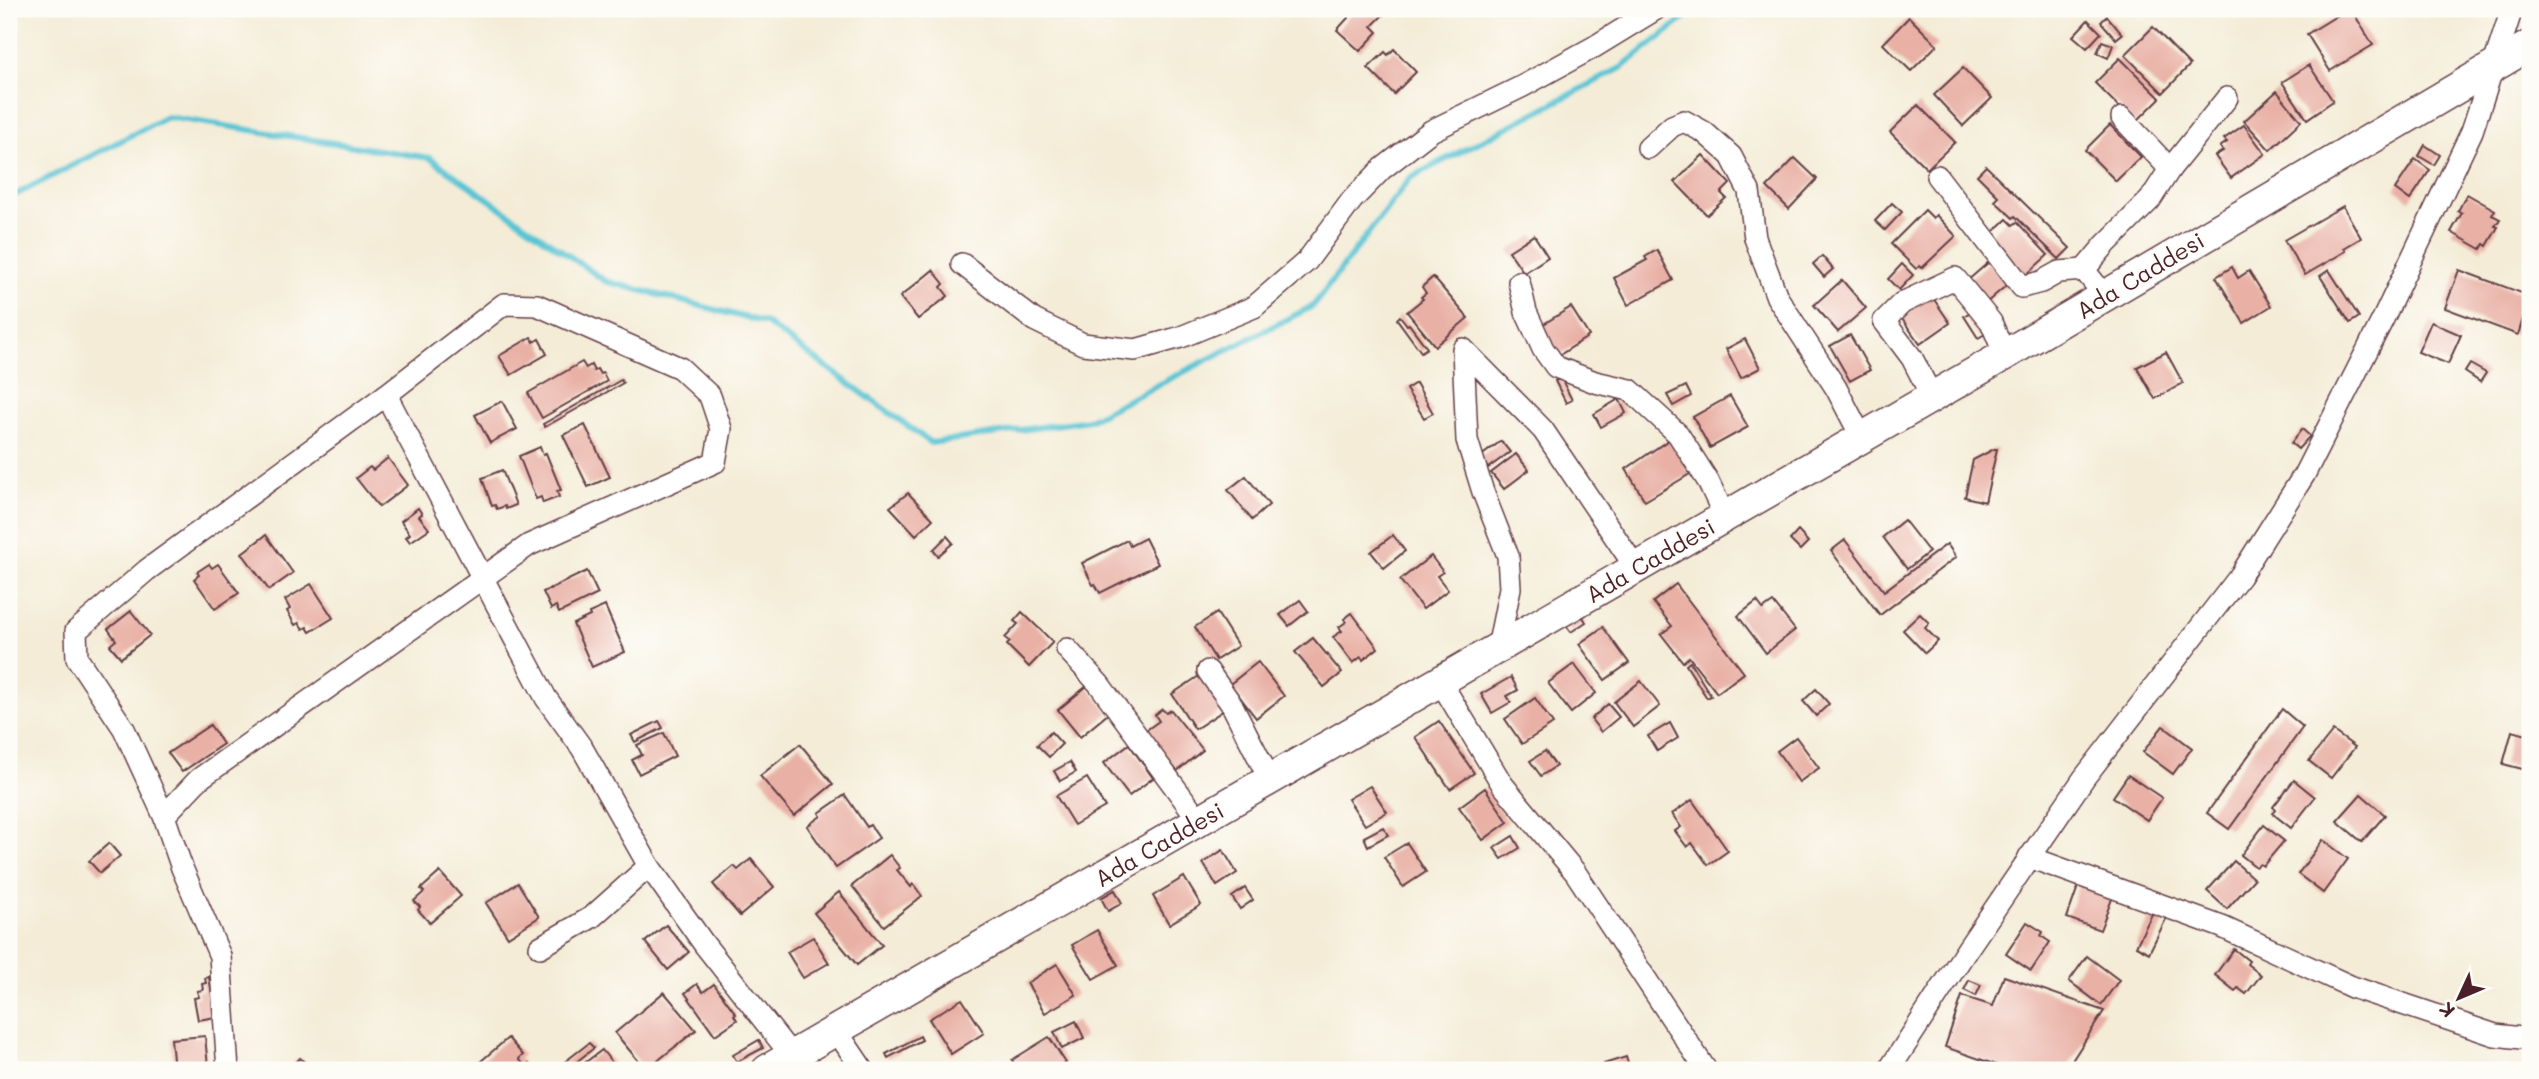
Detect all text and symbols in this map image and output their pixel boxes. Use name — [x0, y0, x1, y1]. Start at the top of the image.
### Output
street label: Ada Caddesi — [2070, 225, 2210, 325]
street label: Ada Caddesi — [1580, 511, 1720, 609]
street label: Ada Caddesi — [1089, 795, 1229, 893]
north arrow — [2424, 964, 2494, 1034]
text: K — [2433, 997, 2460, 1023]

